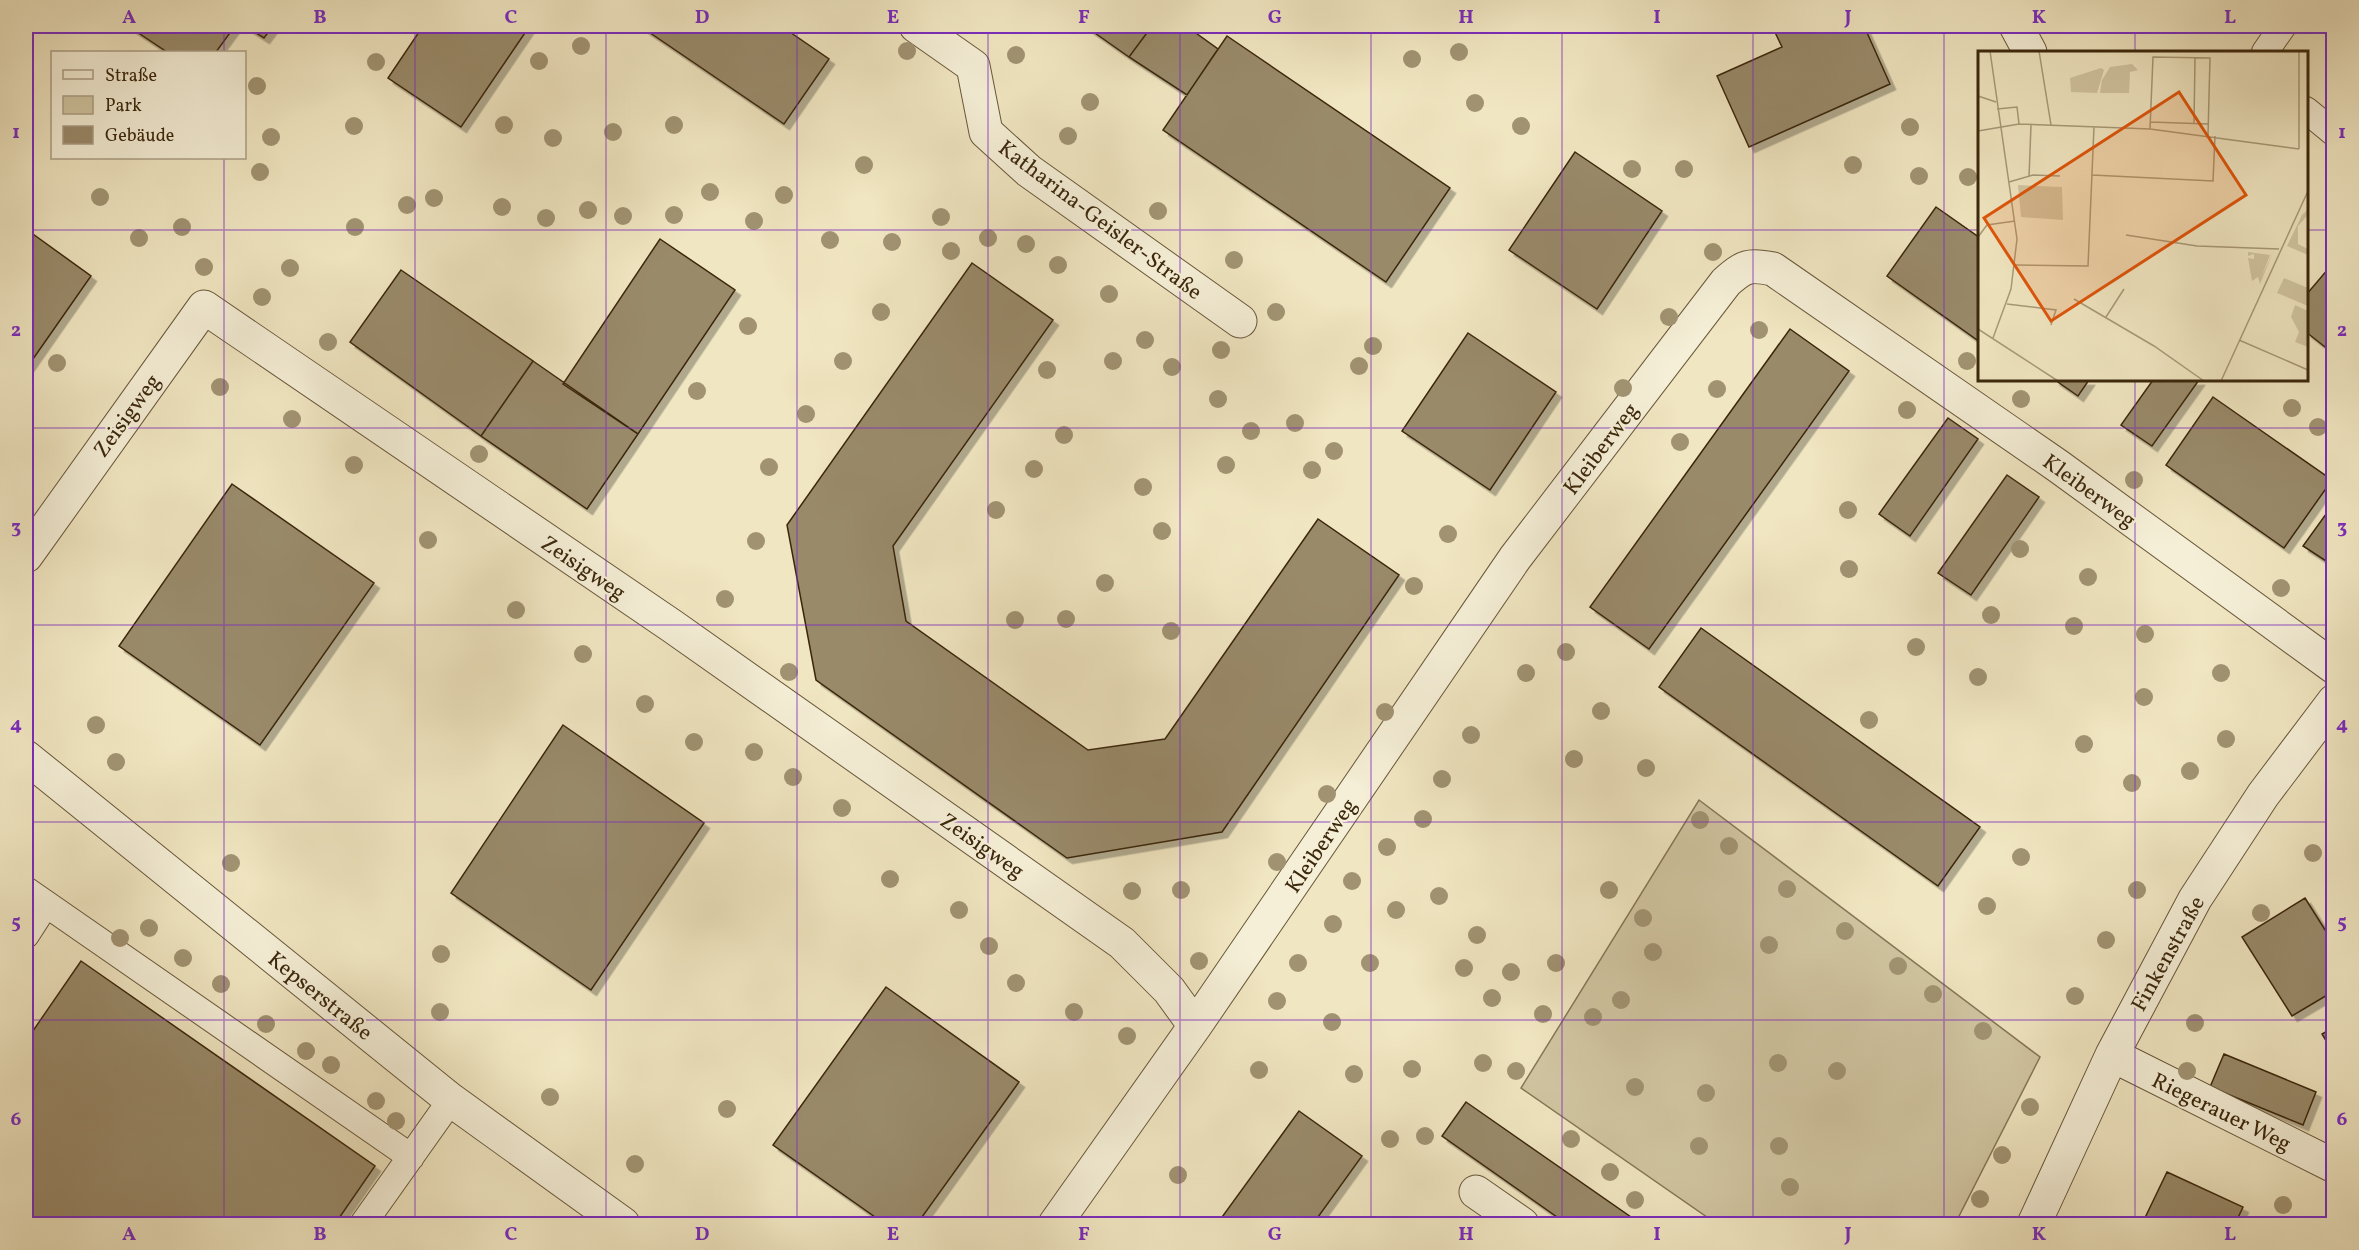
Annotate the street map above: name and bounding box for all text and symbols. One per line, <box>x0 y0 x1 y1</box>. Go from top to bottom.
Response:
text: A <box>122 4 136 32</box>
text: B <box>313 4 327 32</box>
text: C <box>505 4 518 32</box>
text: D <box>695 4 709 32</box>
text: E <box>887 4 899 32</box>
text: F <box>1078 4 1090 32</box>
text: G <box>1268 4 1282 32</box>
text: H <box>1458 4 1474 32</box>
text: I <box>1653 4 1661 32</box>
text: J <box>1843 4 1852 32</box>
text: K <box>2032 4 2047 32</box>
text: L <box>2224 4 2236 32</box>
legend <box>51 51 246 159</box>
inset map <box>1978 51 2308 381</box>
text: Straße <box>105 64 157 89</box>
text: Park <box>105 94 142 119</box>
text: 1 <box>12 119 20 147</box>
text: 1 <box>2338 119 2346 147</box>
text: Gebäude <box>105 124 174 149</box>
street label: Katharina-Geisler-Straße <box>991 134 1208 308</box>
text: 2 <box>11 317 21 345</box>
text: 2 <box>2337 317 2347 345</box>
street label: Zeisigweg <box>87 368 169 465</box>
street label: Kleiberweg <box>1557 397 1647 502</box>
street label: Kleiberweg <box>2035 448 2142 537</box>
text: 3 <box>11 514 21 542</box>
text: 3 <box>2337 514 2347 542</box>
street label: Zeisigweg <box>534 529 631 609</box>
text: 4 <box>10 711 22 739</box>
text: 4 <box>2336 711 2348 739</box>
street label: Kleiberweg <box>1279 793 1365 900</box>
street label: Zeisigweg <box>933 807 1030 887</box>
street label: Finkenstraße <box>2125 891 2214 1018</box>
text: 5 <box>11 909 21 937</box>
text: 5 <box>2337 909 2347 937</box>
street label: Kepserstraße <box>260 945 379 1049</box>
street label: Riegerauer Weg <box>2146 1066 2296 1160</box>
text: 6 <box>11 1106 22 1134</box>
text: 6 <box>2337 1106 2348 1134</box>
text: A <box>122 1221 136 1249</box>
text: B <box>313 1221 327 1249</box>
text: C <box>505 1221 518 1249</box>
text: D <box>695 1221 709 1249</box>
text: E <box>887 1221 899 1249</box>
text: F <box>1078 1221 1090 1249</box>
text: G <box>1268 1221 1282 1249</box>
text: H <box>1458 1221 1474 1249</box>
text: I <box>1653 1221 1661 1249</box>
text: J <box>1843 1221 1852 1249</box>
text: K <box>2032 1221 2047 1249</box>
text: L <box>2224 1221 2236 1249</box>

